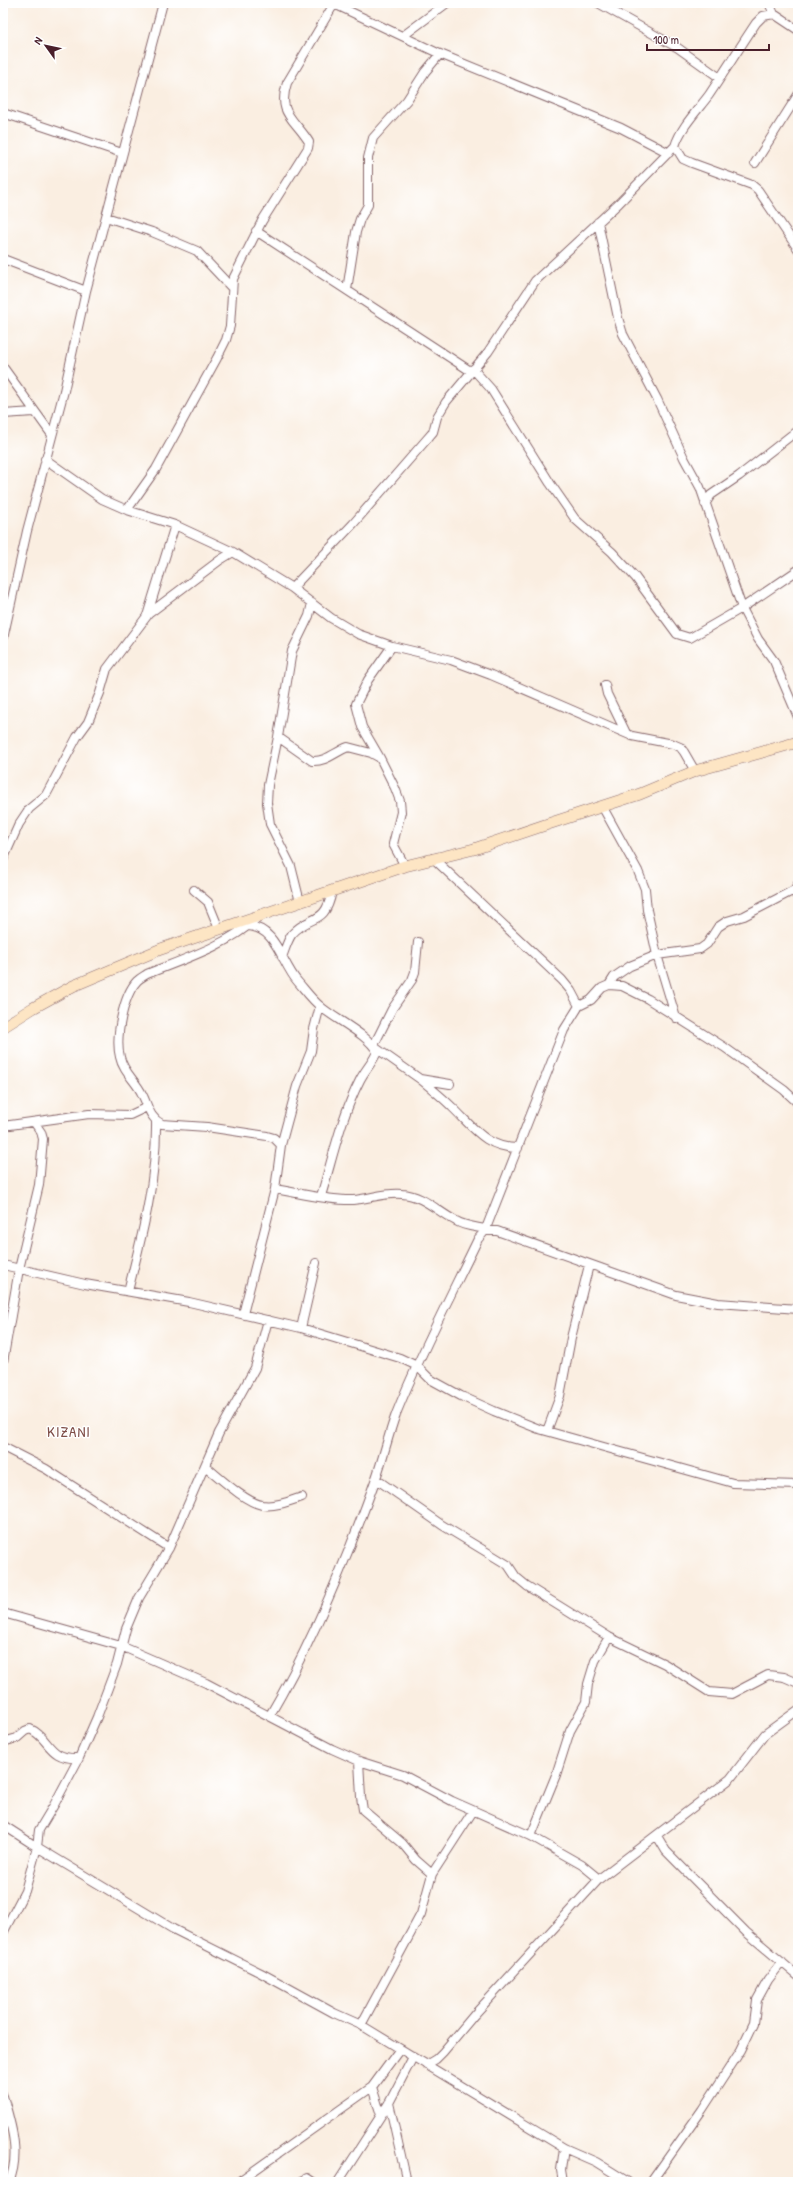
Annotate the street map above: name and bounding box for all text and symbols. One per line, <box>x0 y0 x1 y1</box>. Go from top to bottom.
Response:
north arrow <box>26 26 66 66</box>
scale bar <box>647 26 769 52</box>
text: 100 m <box>653 31 679 48</box>
text: N <box>30 34 45 47</box>
district label: KIZANI <box>47 1421 91 1442</box>

